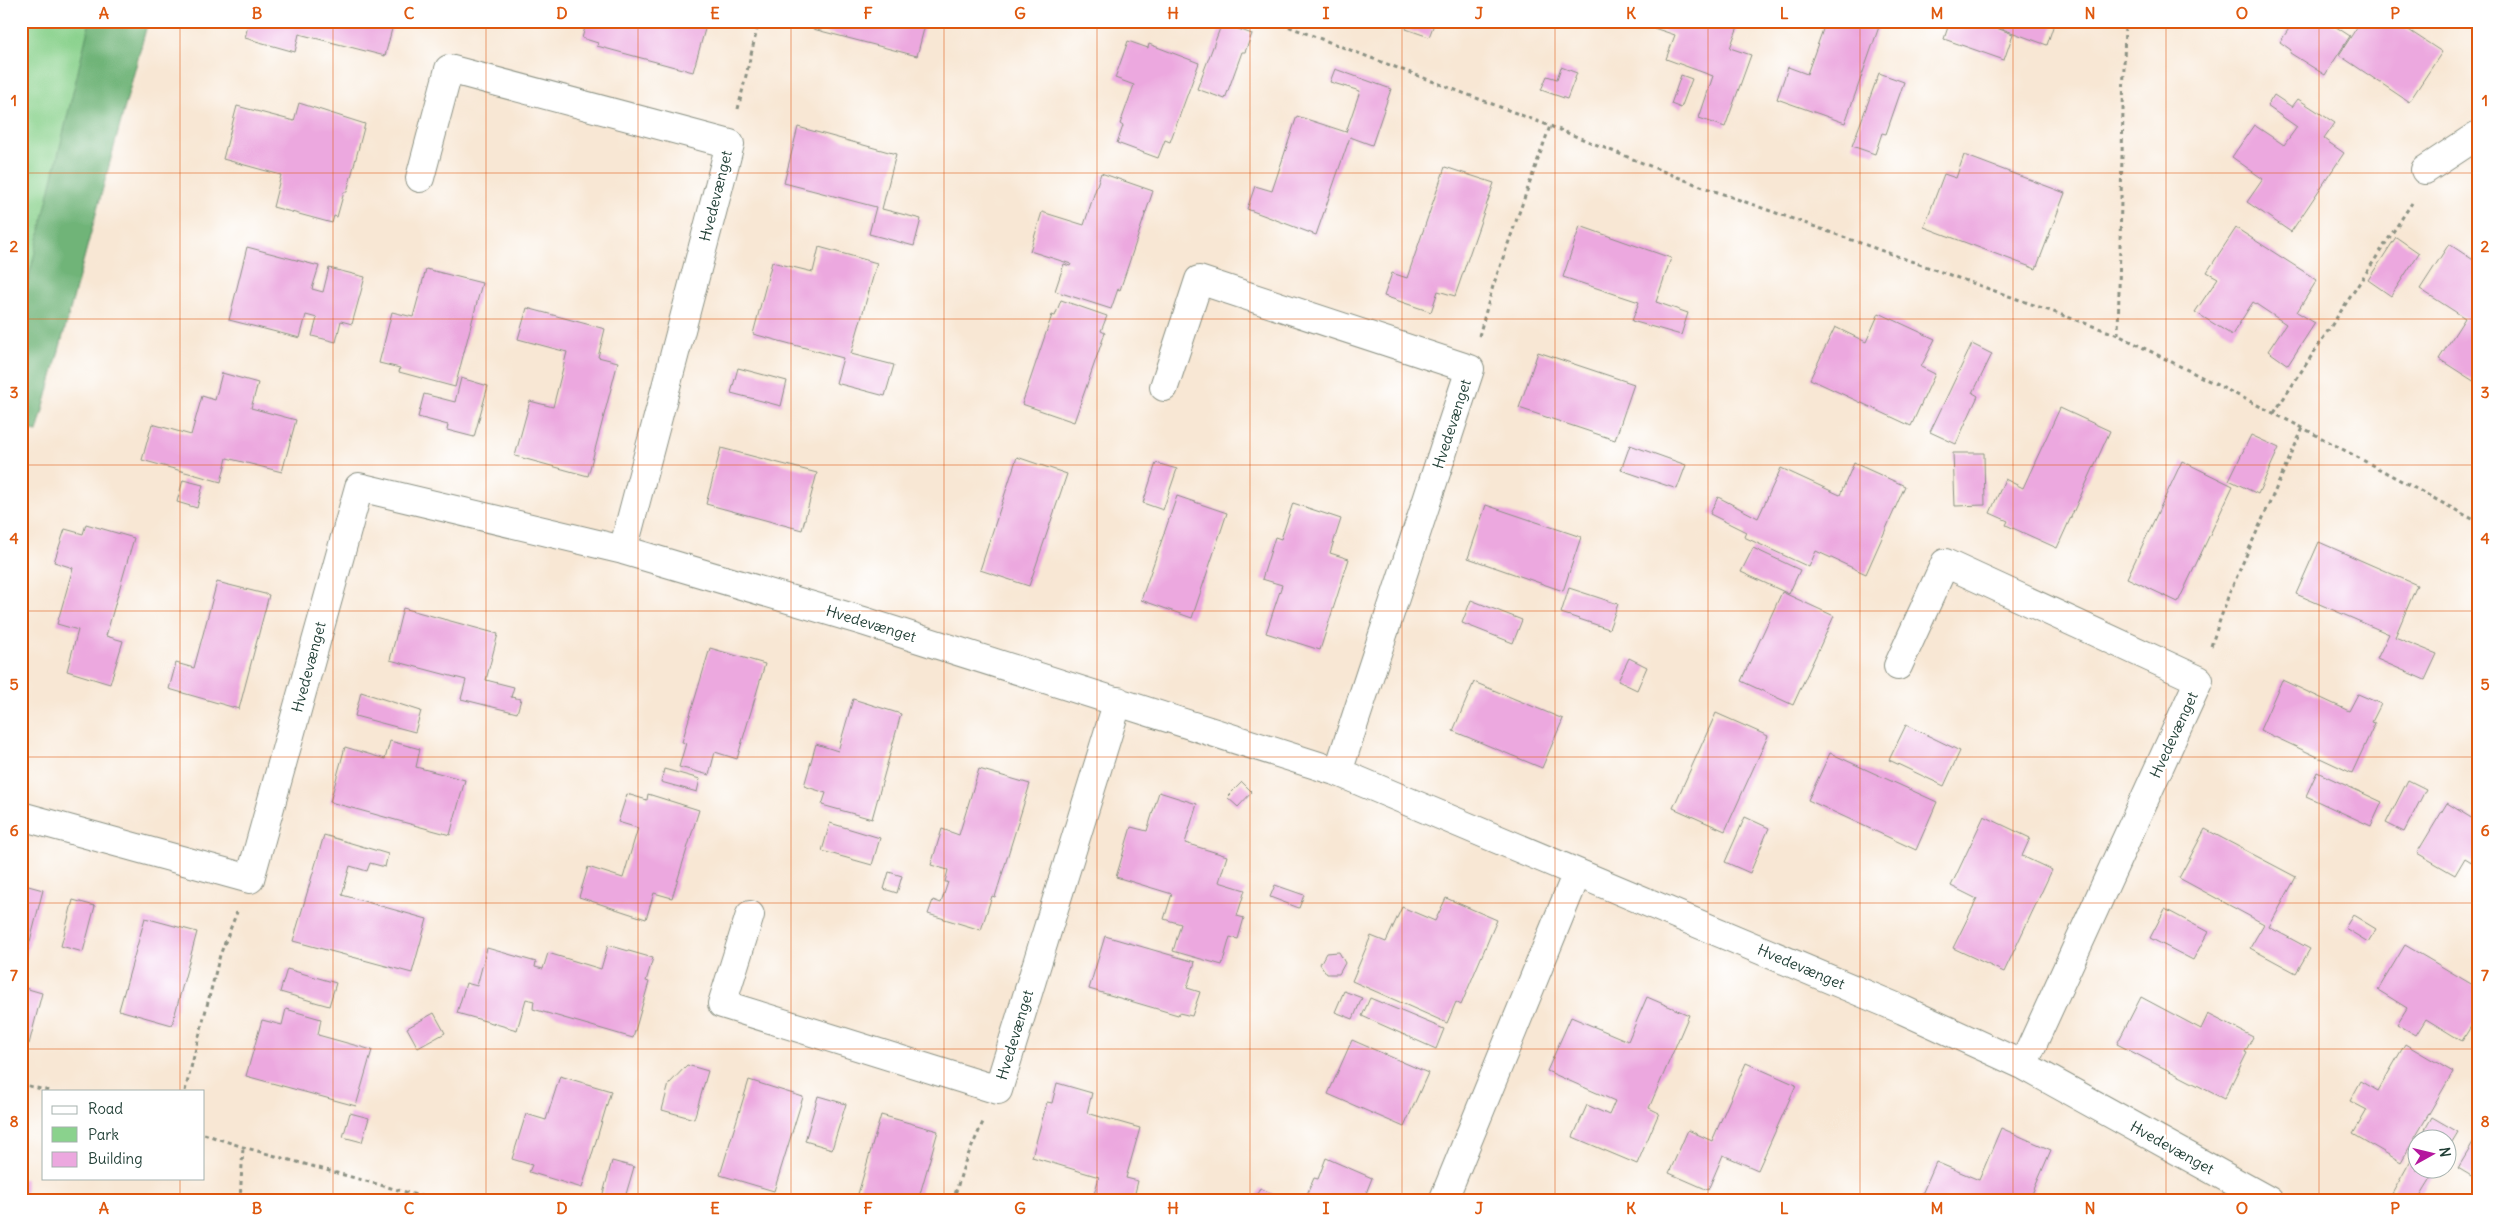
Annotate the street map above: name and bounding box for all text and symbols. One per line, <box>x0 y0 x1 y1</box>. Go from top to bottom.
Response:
text: A <box>99 3 109 23</box>
text: B <box>252 3 263 23</box>
text: C <box>404 3 415 23</box>
text: D <box>556 3 568 23</box>
text: E <box>710 3 720 23</box>
text: F <box>863 3 873 23</box>
text: G <box>1014 3 1026 23</box>
text: H <box>1167 3 1179 23</box>
text: I <box>1323 3 1330 23</box>
text: J <box>1475 3 1484 23</box>
text: K <box>1626 3 1636 23</box>
text: L <box>1780 3 1789 23</box>
text: M <box>1931 3 1944 23</box>
text: N <box>2084 3 2096 23</box>
text: O <box>2236 3 2248 23</box>
text: P <box>2390 3 2400 23</box>
text: 1 <box>11 90 17 110</box>
text: 1 <box>2482 90 2488 110</box>
street label: Hvedevænget <box>695 148 736 243</box>
text: 2 <box>10 236 19 256</box>
text: 2 <box>2481 236 2490 256</box>
street label: Hvedevænget <box>1428 377 1475 471</box>
text: 3 <box>9 382 19 402</box>
text: 3 <box>2480 382 2490 402</box>
text: 4 <box>9 528 19 548</box>
text: 4 <box>2480 528 2490 548</box>
street label: Hvedevænget <box>824 601 918 646</box>
street label: Hvedevænget <box>287 619 330 714</box>
text: 5 <box>9 674 19 694</box>
text: 5 <box>2480 674 2490 694</box>
street label: Hvedevænget <box>2145 689 2202 781</box>
text: 6 <box>9 820 19 840</box>
text: 6 <box>2480 820 2490 840</box>
street label: Hvedevænget <box>1755 940 1848 993</box>
text: 7 <box>10 965 18 985</box>
text: 7 <box>2481 965 2489 985</box>
street label: Hvedevænget <box>992 988 1037 1082</box>
legend <box>42 1090 205 1180</box>
text: Road <box>88 1099 123 1118</box>
text: 8 <box>9 1111 19 1131</box>
text: 8 <box>2480 1111 2490 1131</box>
street label: Hvedevænget <box>2127 1117 2218 1178</box>
text: Park <box>88 1125 119 1144</box>
north arrow <box>2406 1130 2456 1180</box>
text: N <box>2435 1146 2454 1158</box>
text: Building <box>88 1149 143 1168</box>
text: A <box>99 1198 109 1218</box>
text: B <box>252 1198 263 1218</box>
text: C <box>404 1198 415 1218</box>
text: D <box>556 1198 568 1218</box>
text: E <box>710 1198 720 1218</box>
text: F <box>863 1198 873 1218</box>
text: G <box>1014 1198 1026 1218</box>
text: H <box>1167 1198 1179 1218</box>
text: I <box>1323 1198 1330 1218</box>
text: J <box>1475 1198 1484 1218</box>
text: K <box>1626 1198 1636 1218</box>
text: L <box>1780 1198 1789 1218</box>
text: M <box>1931 1198 1944 1218</box>
text: N <box>2084 1198 2096 1218</box>
text: O <box>2236 1198 2248 1218</box>
text: P <box>2390 1198 2400 1218</box>

